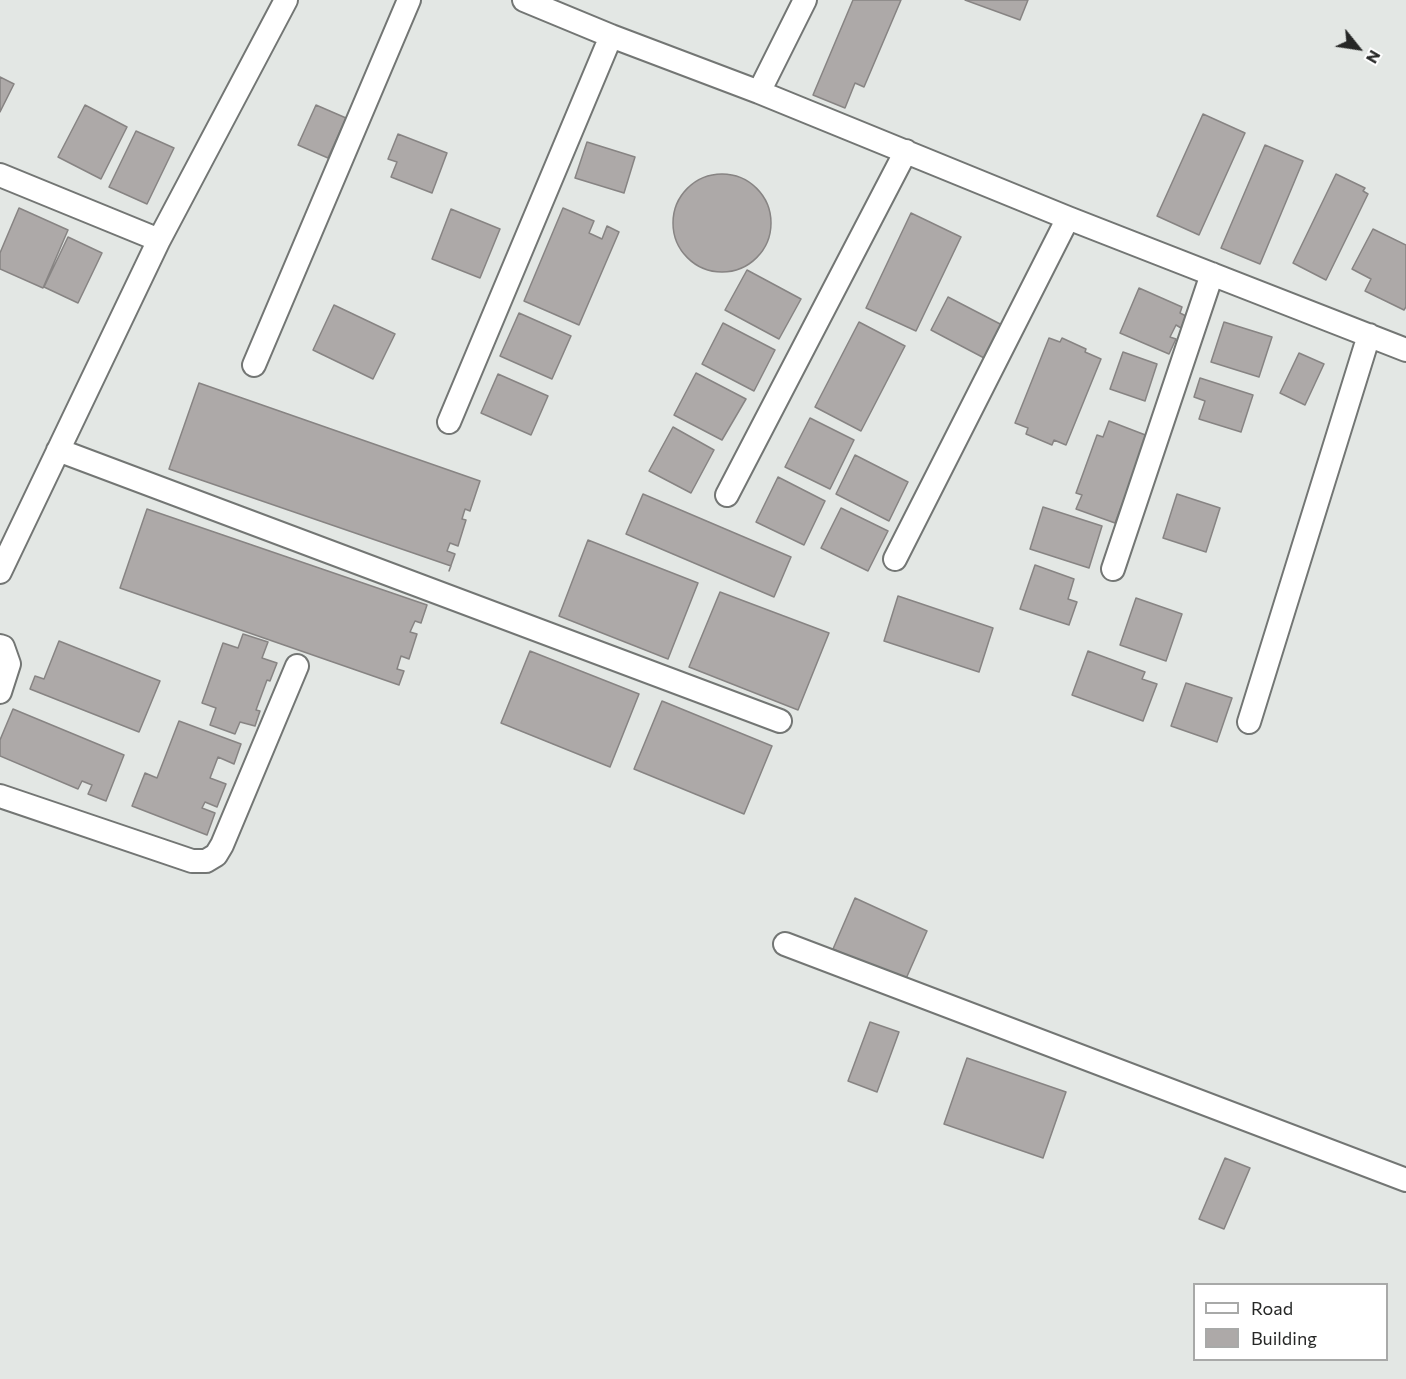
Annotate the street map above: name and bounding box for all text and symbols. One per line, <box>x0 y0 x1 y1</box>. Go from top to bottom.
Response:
north arrow <box>1328 18 1388 78</box>
text: N <box>1363 47 1385 67</box>
legend <box>1193 1283 1388 1361</box>
text: Road <box>1251 1297 1293 1319</box>
text: Building <box>1251 1327 1317 1349</box>

